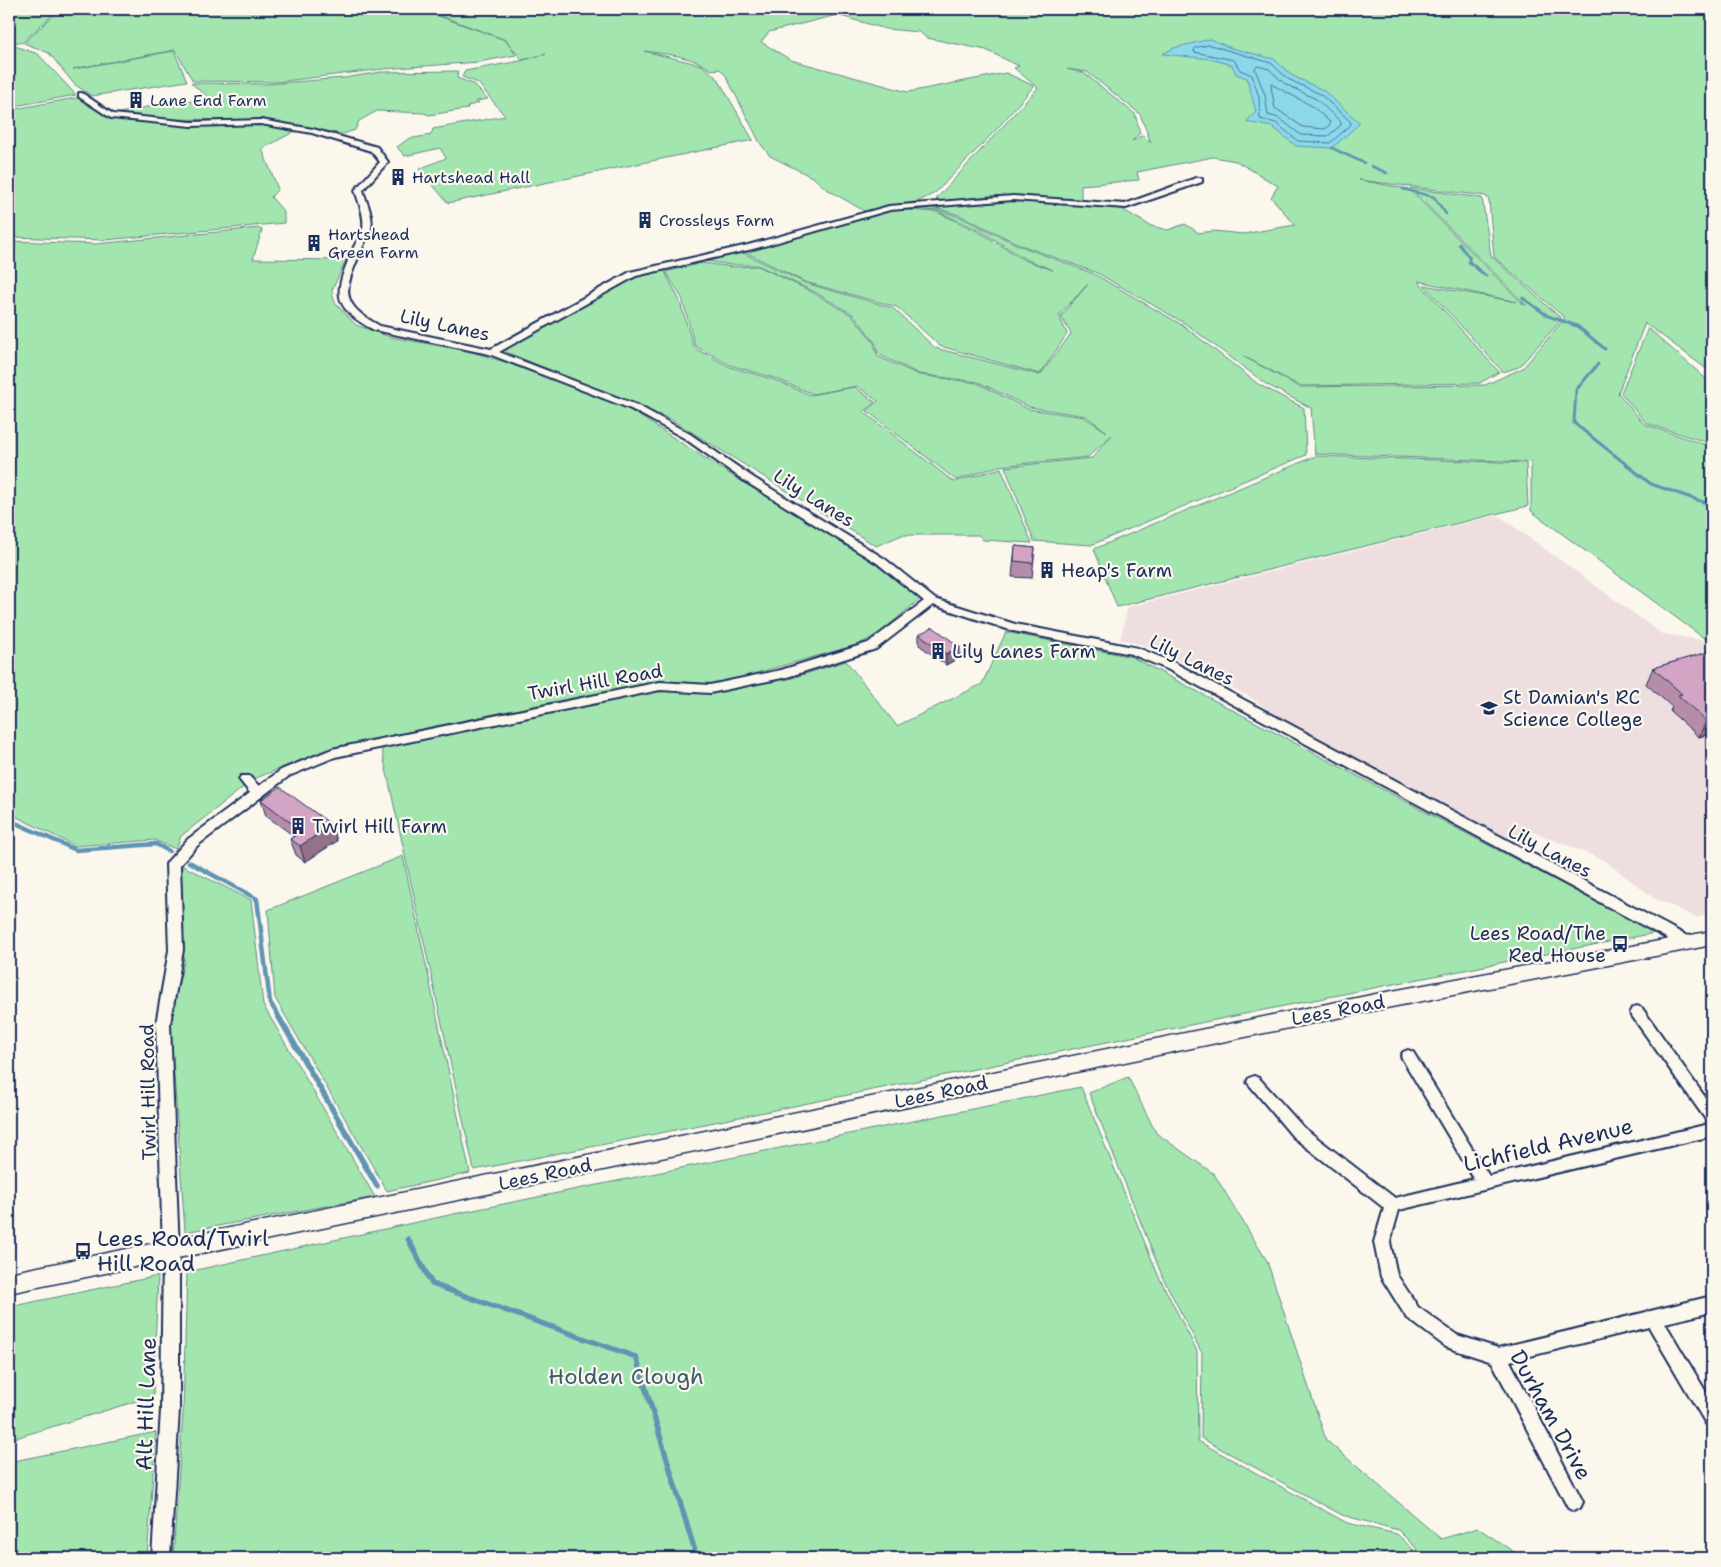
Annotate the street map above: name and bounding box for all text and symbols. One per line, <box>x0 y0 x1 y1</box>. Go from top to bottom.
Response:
building icon: Lane End Farm <box>126 90 146 110</box>
place label: Lane End Farm <box>150 90 267 111</box>
building icon: Hartshead Hall <box>388 167 408 187</box>
place label: Hartshead Hall <box>412 167 530 188</box>
building icon: Crossleys Farm <box>635 210 655 230</box>
place label: Crossleys Farm <box>659 210 775 231</box>
place label: Hartshead Green Farm <box>328 224 419 263</box>
building icon: Hartshead Green Farm <box>304 233 324 253</box>
street label: Lily Lanes <box>398 303 492 347</box>
street label: Lily Lanes <box>769 463 859 533</box>
place label: Heap's Farm <box>1061 558 1172 583</box>
building icon: Heap's Farm <box>1037 560 1057 580</box>
street label: Lily Lanes <box>1145 629 1239 691</box>
place label: Lily Lanes Farm <box>952 639 1096 664</box>
building icon: Lily Lanes Farm <box>928 641 948 661</box>
street label: Twirl Hill Road <box>526 658 664 706</box>
place label: St Damian's RC Science College <box>1503 685 1643 732</box>
school or university icon: St Damian's RC Science College <box>1479 698 1499 718</box>
place label: Twirl Hill Farm <box>312 814 447 839</box>
building icon: Twirl Hill Farm <box>288 816 308 836</box>
street label: Lily Lanes <box>1504 819 1596 883</box>
place label: Lees Road/The Red House <box>1470 921 1606 968</box>
bus stop icon: Lees Road/The Red House <box>1610 934 1630 954</box>
street label: Lees Road <box>1289 989 1387 1031</box>
street label: Twirl Hill Road <box>134 1024 162 1160</box>
street label: Lees Road <box>892 1070 990 1114</box>
street label: Lichfield Avenue <box>1460 1111 1636 1179</box>
street label: Lees Road <box>496 1152 594 1196</box>
place label: Lees Road/Twirl Hill Road <box>97 1224 269 1278</box>
bus stop icon: Lees Road/Twirl Hill Road <box>73 1241 93 1261</box>
street label: Alt Hill Lane <box>129 1337 163 1471</box>
street label: Durham Drive <box>1503 1345 1599 1485</box>
park label: Holden Clough <box>548 1362 704 1391</box>

